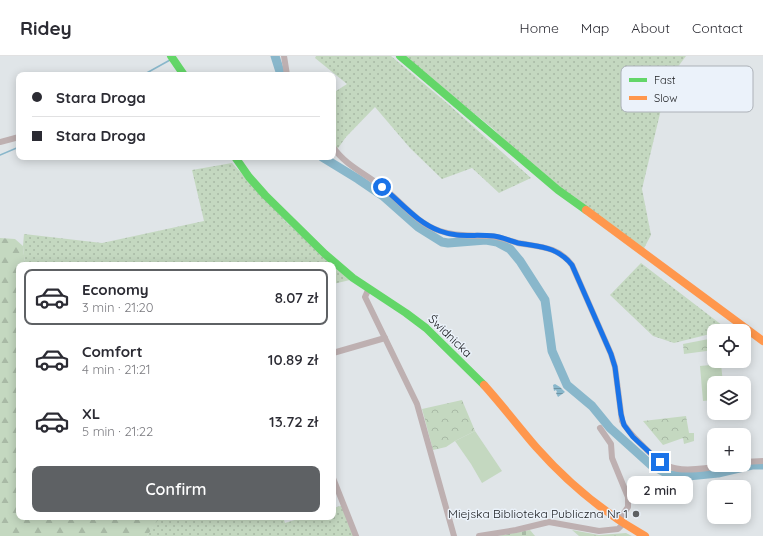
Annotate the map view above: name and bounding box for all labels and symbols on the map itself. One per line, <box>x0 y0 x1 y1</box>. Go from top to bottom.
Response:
legend <box>621 66 753 112</box>
text: Fast <box>654 73 676 87</box>
text: Slow <box>654 91 678 105</box>
route start <box>373 178 391 196</box>
street label: Świdnicka <box>425 311 475 360</box>
route end <box>651 453 669 471</box>
callout: 2 min <box>627 476 693 504</box>
place label: Miejska Biblioteka Publiczna Nr 1 <box>448 506 628 521</box>
marker: Miejska Biblioteka Publiczna Nr 1 <box>631 509 641 519</box>

